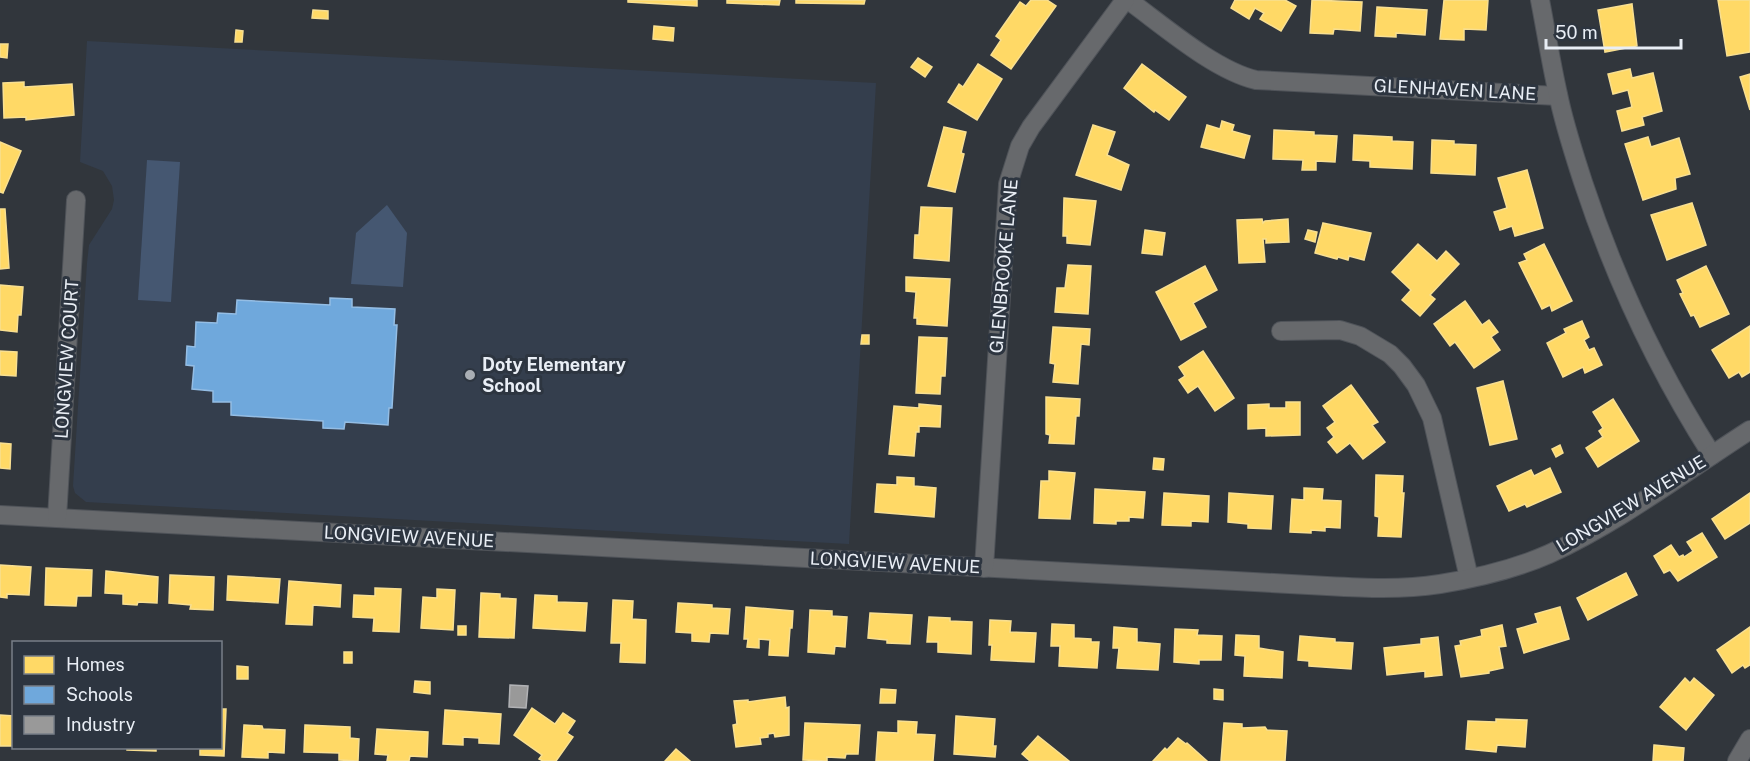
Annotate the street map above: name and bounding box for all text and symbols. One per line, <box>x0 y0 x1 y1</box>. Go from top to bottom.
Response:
scale bar <box>1546 12 1681 50</box>
text: 50 m <box>1555 22 1598 43</box>
street label: GLENHAVEN LANE <box>1373 75 1537 104</box>
street label: GLENBROOKE LANE <box>985 178 1022 354</box>
street label: LONGVIEW COURT <box>50 278 83 439</box>
place label: Doty Elementary School <box>482 354 626 396</box>
marker: Doty Elementary School <box>463 368 477 382</box>
street label: LONGVIEW AVENUE <box>1552 451 1709 557</box>
street label: LONGVIEW AVENUE <box>323 522 495 551</box>
street label: LONGVIEW AVENUE <box>809 548 981 577</box>
legend <box>12 641 222 749</box>
text: Homes <box>66 654 125 675</box>
text: Schools <box>66 684 133 705</box>
text: Industry <box>66 714 136 735</box>

